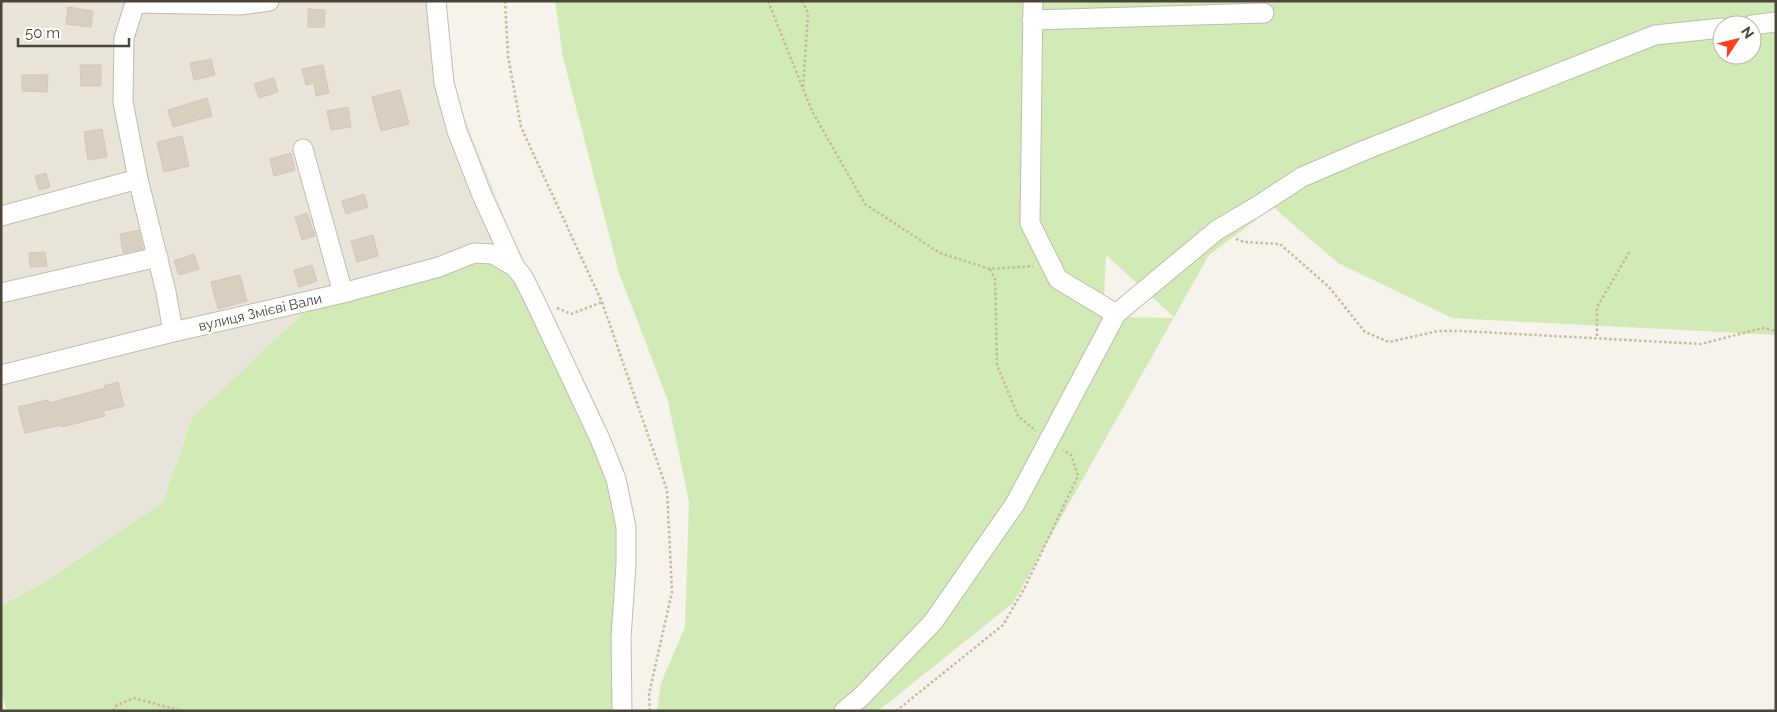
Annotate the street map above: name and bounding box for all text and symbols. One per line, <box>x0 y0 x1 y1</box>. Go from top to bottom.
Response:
scale bar <box>18 15 129 47</box>
north arrow <box>1712 15 1762 65</box>
text: 50 m <box>25 24 60 42</box>
text: N <box>1738 24 1757 42</box>
street label: вулиця Змієві Вали <box>197 290 323 334</box>

